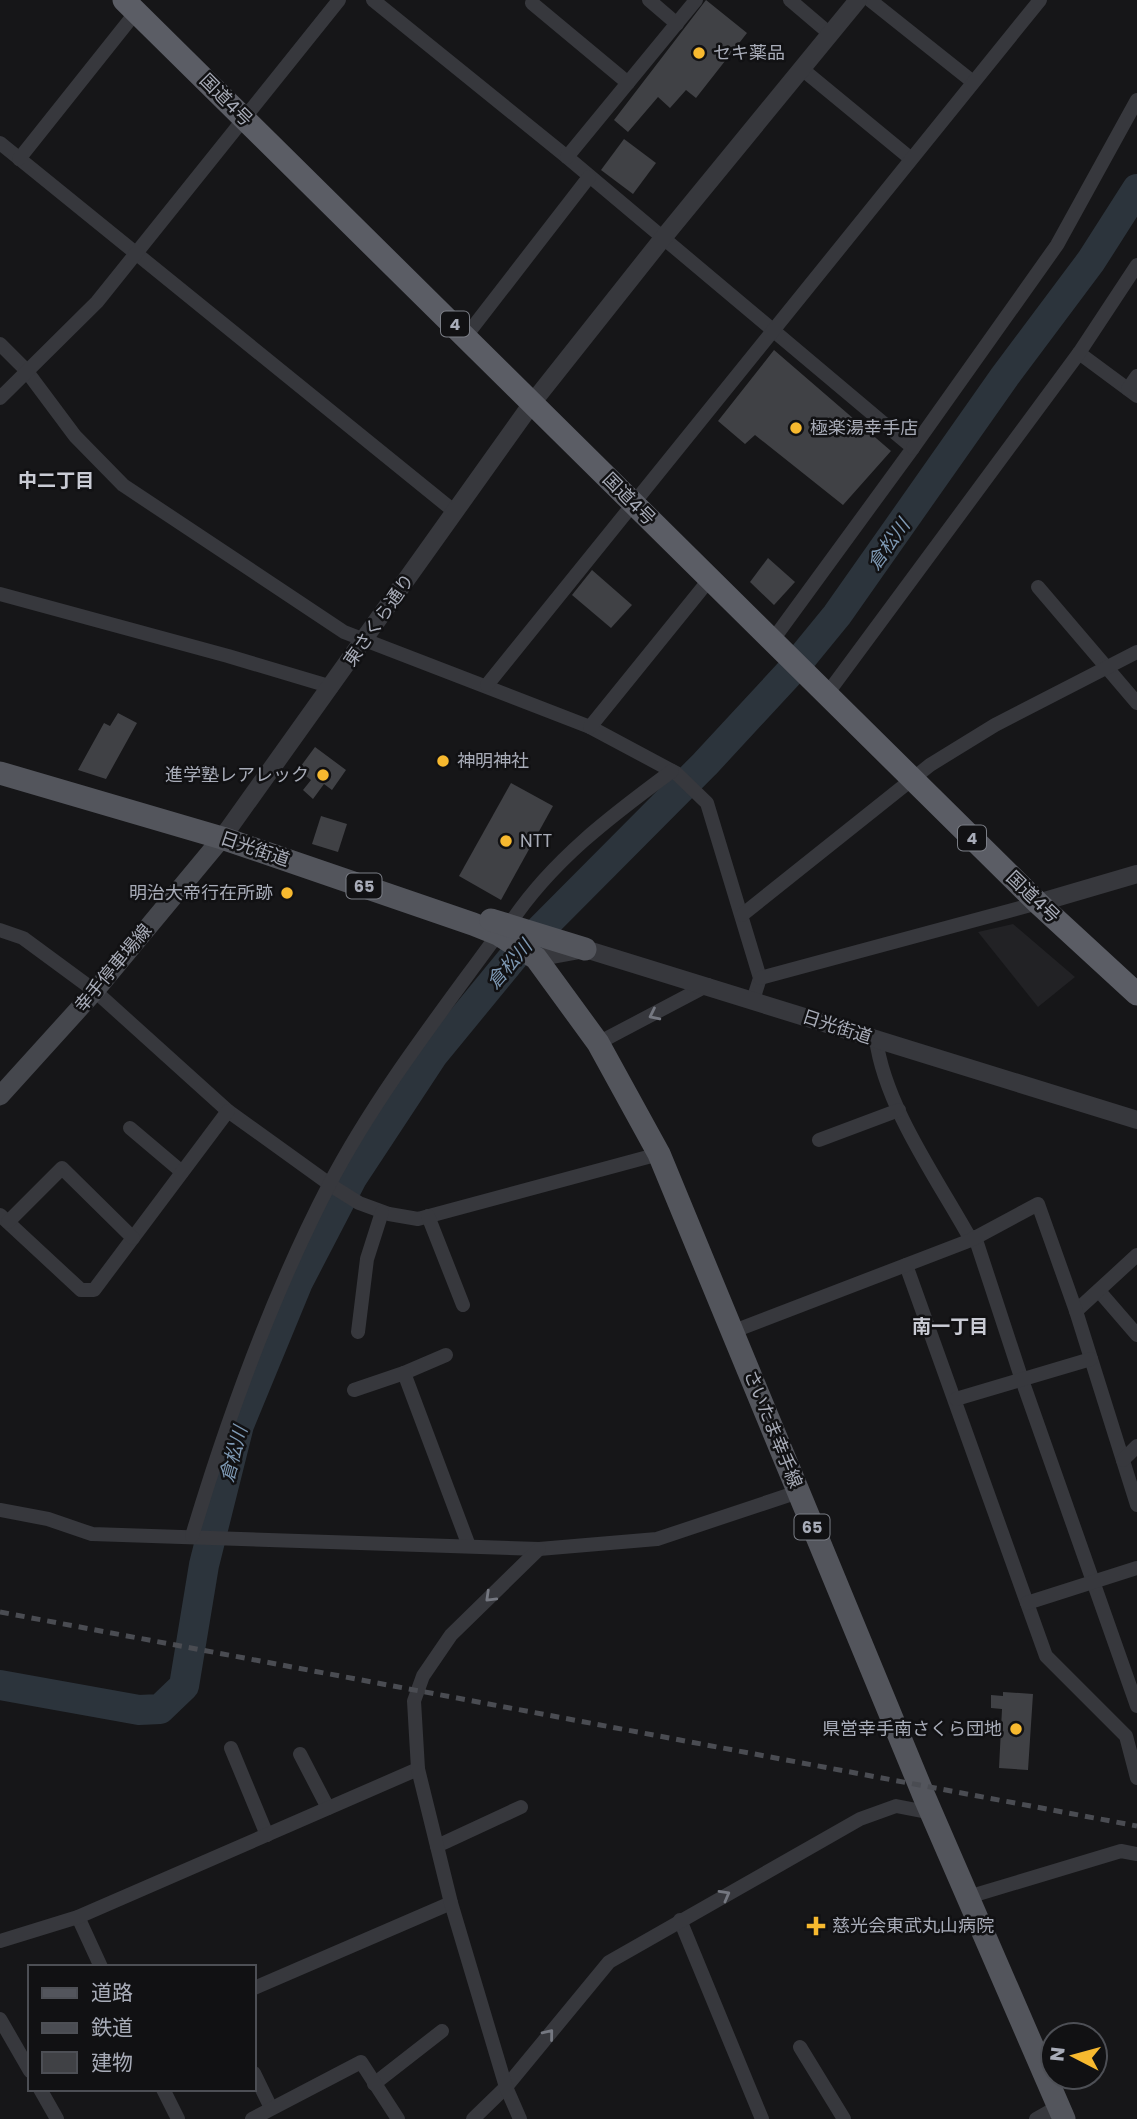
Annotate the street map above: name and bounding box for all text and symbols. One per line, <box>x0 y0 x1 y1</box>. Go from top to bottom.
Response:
place label: セキ薬品 <box>713 40 785 65</box>
marker: セキ薬品 <box>691 45 707 61</box>
street label: 国道4号 <box>194 68 258 132</box>
road number: 4 <box>441 312 469 336</box>
place label: 極楽湯幸手店 <box>810 415 918 440</box>
marker: 極楽湯幸手店 <box>788 420 804 436</box>
district label: 中二丁目 <box>18 467 94 494</box>
street label: 国道4号 <box>597 467 661 531</box>
water label: 倉松川 <box>861 512 917 575</box>
street label: 東さくら通り <box>337 568 420 671</box>
place label: 神明神社 <box>457 748 529 773</box>
marker: 神明神社 <box>435 753 451 769</box>
place label: 進学塾レアレック <box>165 762 309 787</box>
marker: 進学塾レアレック <box>315 767 331 783</box>
street label: 日光街道 <box>217 825 293 872</box>
road number: 4 <box>958 825 986 850</box>
place label: NTT <box>520 828 552 853</box>
marker: NTT <box>498 833 514 849</box>
street label: 国道4号 <box>1001 865 1066 928</box>
road number: 65 <box>346 874 382 898</box>
place label: 明治大帝行在所跡 <box>129 880 273 905</box>
marker: 明治大帝行在所跡 <box>279 885 295 901</box>
street label: 幸手停車場線 <box>68 918 157 1017</box>
water label: 倉松川 <box>480 932 540 995</box>
street label: 日光街道 <box>799 1004 875 1050</box>
one-way arrow <box>649 1007 661 1021</box>
district label: 南一丁目 <box>912 1313 988 1340</box>
street label: さいたま幸手線 <box>738 1366 809 1492</box>
water label: 倉松川 <box>213 1421 254 1485</box>
road number: 65 <box>794 1514 830 1540</box>
one-way arrow <box>486 1588 499 1601</box>
place label: 県営幸手南さくら団地 <box>822 1716 1002 1741</box>
marker: 県営幸手南さくら団地 <box>1008 1721 1024 1737</box>
one-way arrow <box>717 1890 730 1903</box>
place label: 慈光会東武丸山病院 <box>832 1913 994 1938</box>
marker: 慈光会東武丸山病院 <box>806 1916 826 1936</box>
legend <box>28 1965 256 2091</box>
text: 道路 <box>91 1978 133 2007</box>
text: 鉄道 <box>91 2013 133 2042</box>
north arrow <box>1039 2021 1109 2091</box>
one-way arrow <box>540 2029 553 2041</box>
text: N <box>1043 2046 1072 2063</box>
text: 建物 <box>91 2048 133 2077</box>

